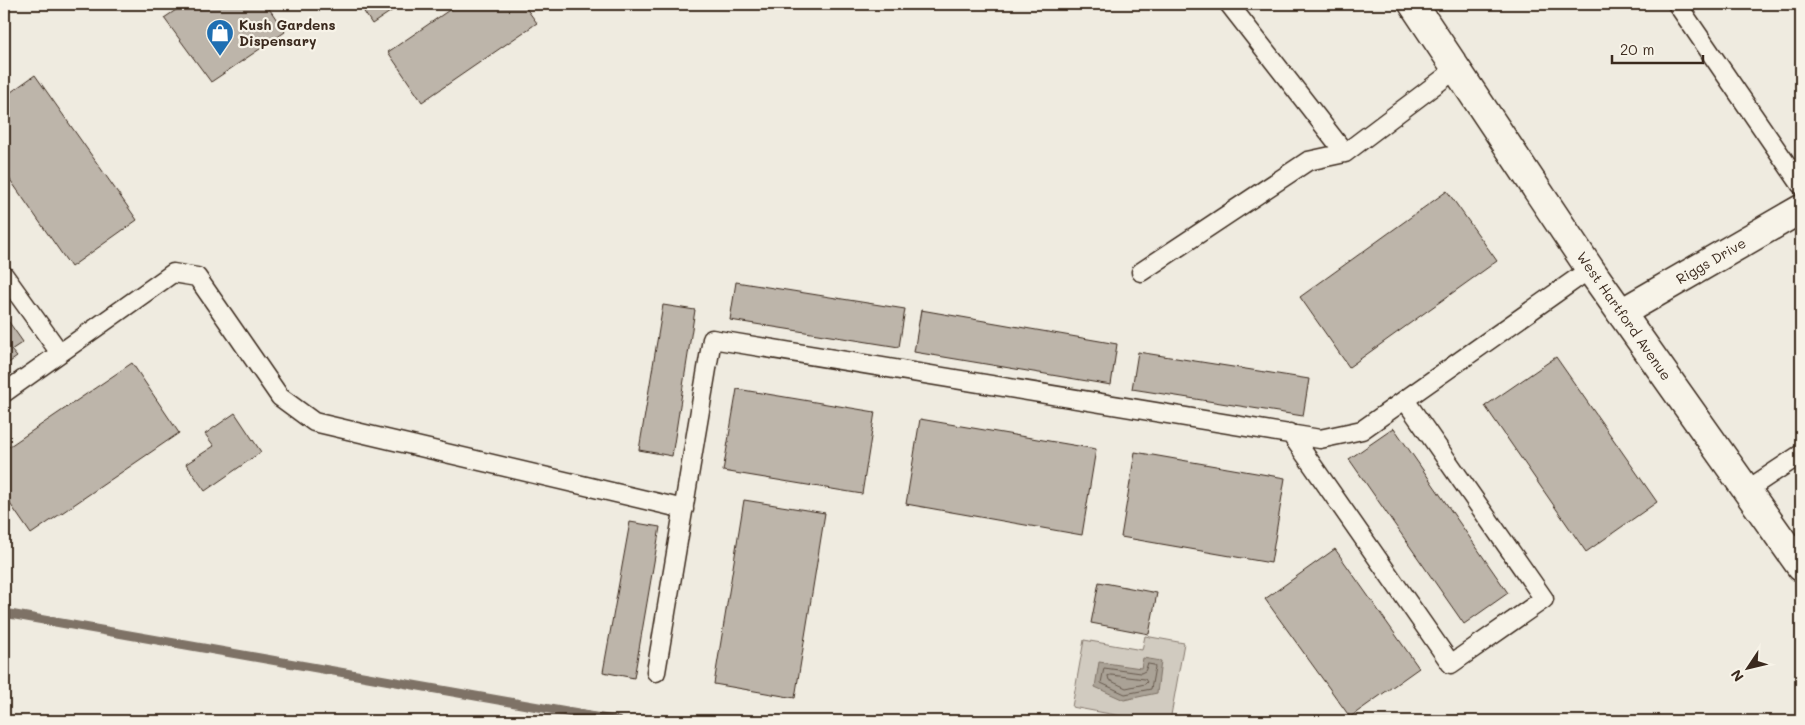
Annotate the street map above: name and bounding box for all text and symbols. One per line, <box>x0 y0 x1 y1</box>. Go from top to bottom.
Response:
place label: Kush Gardens Dispensary <box>239 15 335 50</box>
shop icon: Kush Gardens Dispensary <box>205 18 235 57</box>
scale bar <box>1612 32 1704 64</box>
text: 20 m <box>1620 39 1654 59</box>
street label: Riggs Drive <box>1672 233 1749 288</box>
street label: West Hartford Avenue <box>1573 248 1676 384</box>
north arrow <box>1722 642 1772 692</box>
text: N <box>1726 666 1748 686</box>

